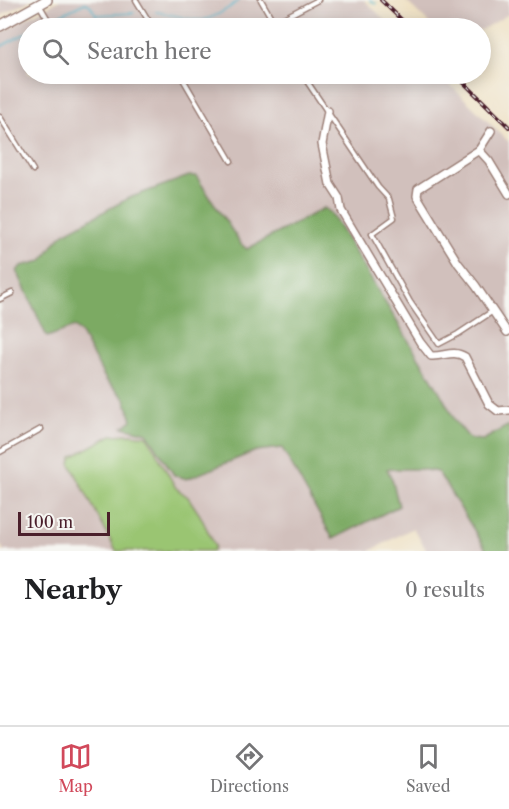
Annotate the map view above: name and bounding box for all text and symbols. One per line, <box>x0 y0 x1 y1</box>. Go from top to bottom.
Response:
search box <box>18 18 491 84</box>
icon: search <box>39 35 72 68</box>
text: Search here <box>87 38 212 65</box>
scale bar <box>18 509 110 536</box>
text: 100 m <box>27 512 73 532</box>
text: Nearby <box>24 574 122 606</box>
text: 0 results <box>405 578 485 602</box>
tab: Map <box>59 740 93 796</box>
tab: Directions <box>210 740 289 796</box>
tab: Saved <box>406 740 450 796</box>

